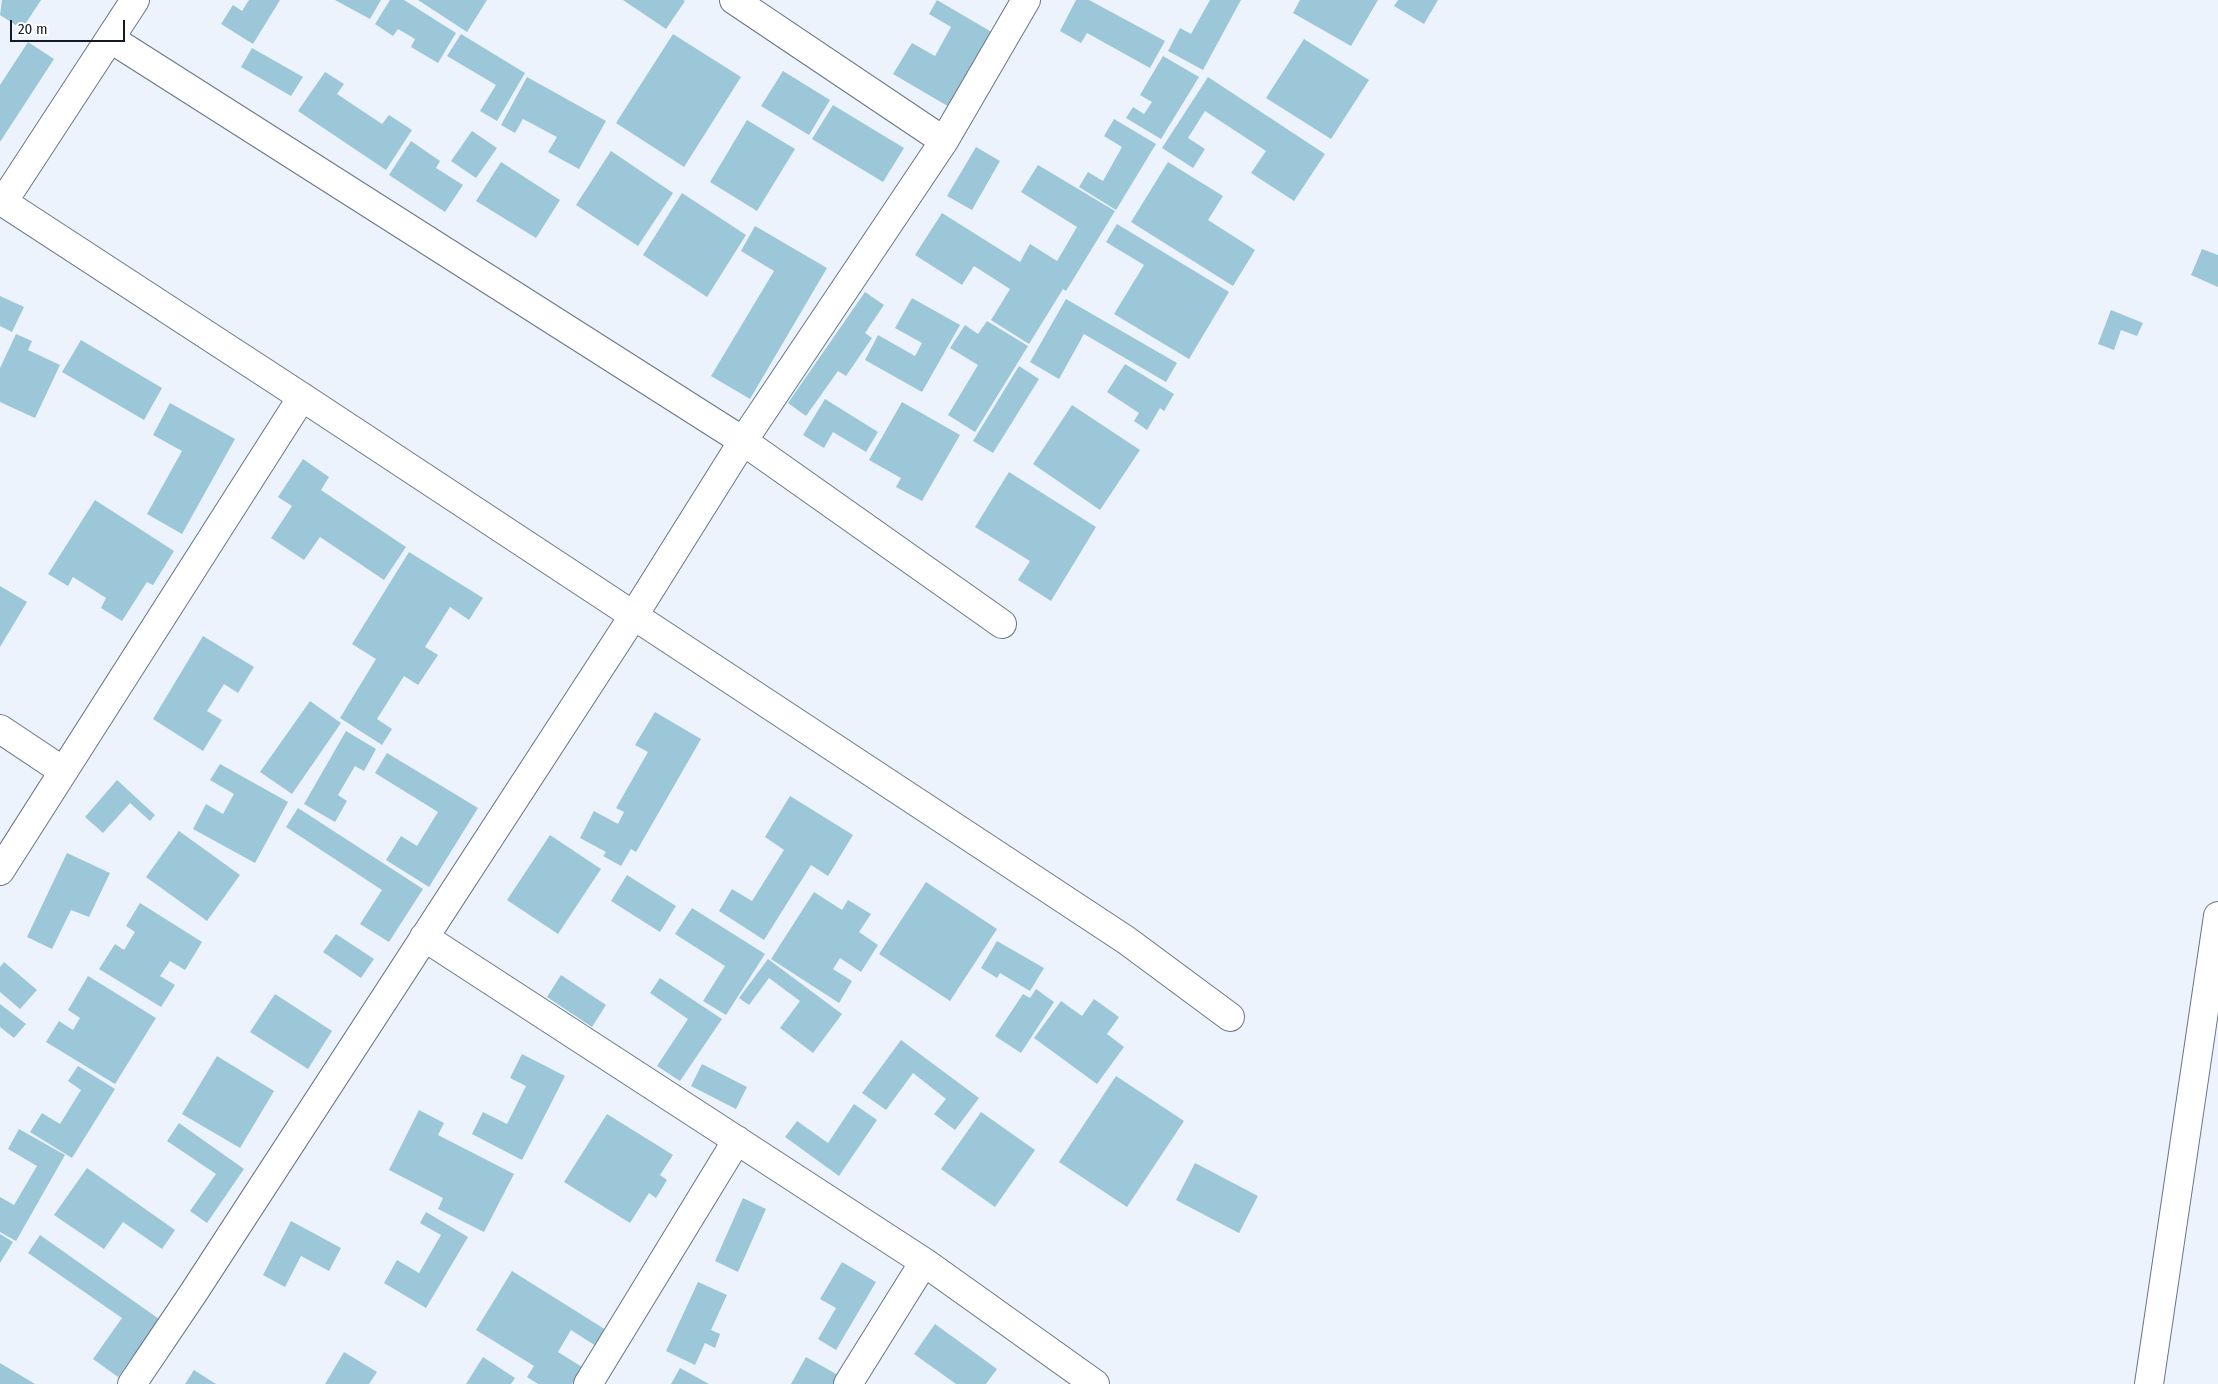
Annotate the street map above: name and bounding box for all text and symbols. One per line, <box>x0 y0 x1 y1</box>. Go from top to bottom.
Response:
scale bar <box>12 10 128 42</box>
text: 20 m <box>18 20 48 38</box>

